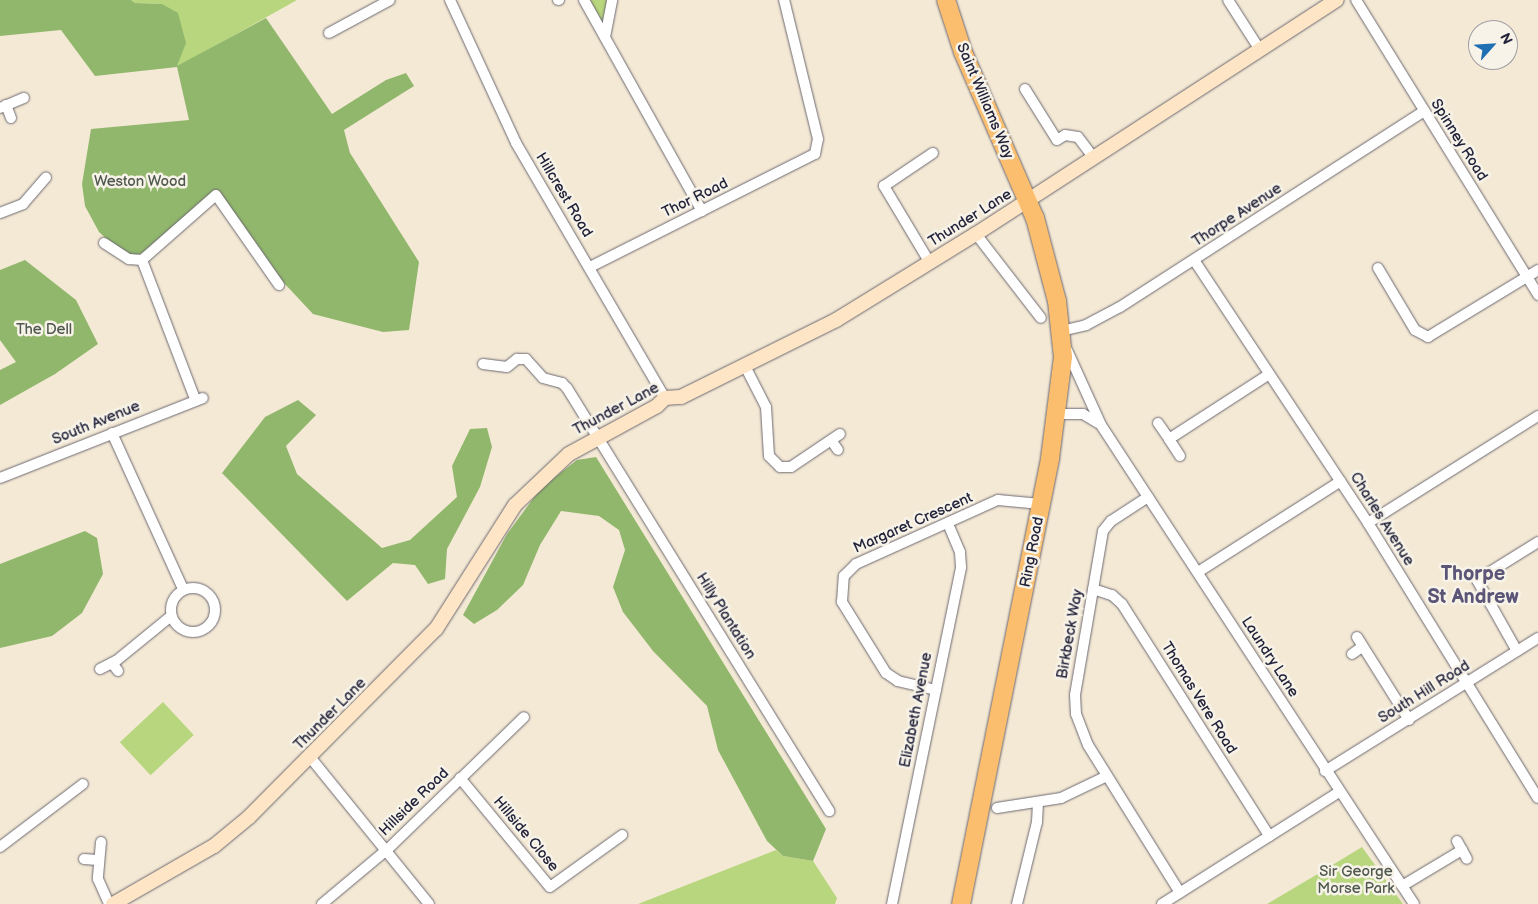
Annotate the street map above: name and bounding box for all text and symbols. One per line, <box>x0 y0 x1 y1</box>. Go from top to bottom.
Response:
north arrow <box>1468 20 1518 70</box>
text: N <box>1496 30 1516 47</box>
street label: Saint Williams Way <box>952 40 1018 162</box>
street label: Spinney Road <box>1426 95 1492 185</box>
street label: Hillcrest Road <box>532 149 596 241</box>
park label: Weston Wood <box>94 173 186 191</box>
street label: Thor Road <box>659 174 731 222</box>
street label: Thorpe Avenue <box>1189 179 1285 251</box>
street label: Thunder Lane <box>925 185 1015 251</box>
park label: The Dell <box>16 321 72 339</box>
street label: Thunder Lane <box>570 379 662 439</box>
street label: South Avenue <box>49 397 143 449</box>
street label: Charles Avenue <box>1346 469 1418 569</box>
street label: Margaret Crescent <box>851 489 975 557</box>
street label: Ring Road <box>1016 515 1048 589</box>
district label: Thorpe St Andrew <box>1427 562 1519 609</box>
street label: Hilly Plantation <box>692 569 760 663</box>
street label: Birkbeck Way <box>1053 587 1087 681</box>
street label: Laundry Lane <box>1237 613 1303 701</box>
street label: Thomas Vere Road <box>1157 638 1241 758</box>
street label: Elizabeth Avenue <box>896 651 936 769</box>
street label: South Hill Road <box>1375 657 1473 727</box>
street label: Thunder Lane <box>290 674 370 754</box>
street label: Hillside Road <box>375 764 453 840</box>
street label: Hillside Close <box>489 793 563 875</box>
park label: Sir George Morse Park <box>1317 862 1395 897</box>

